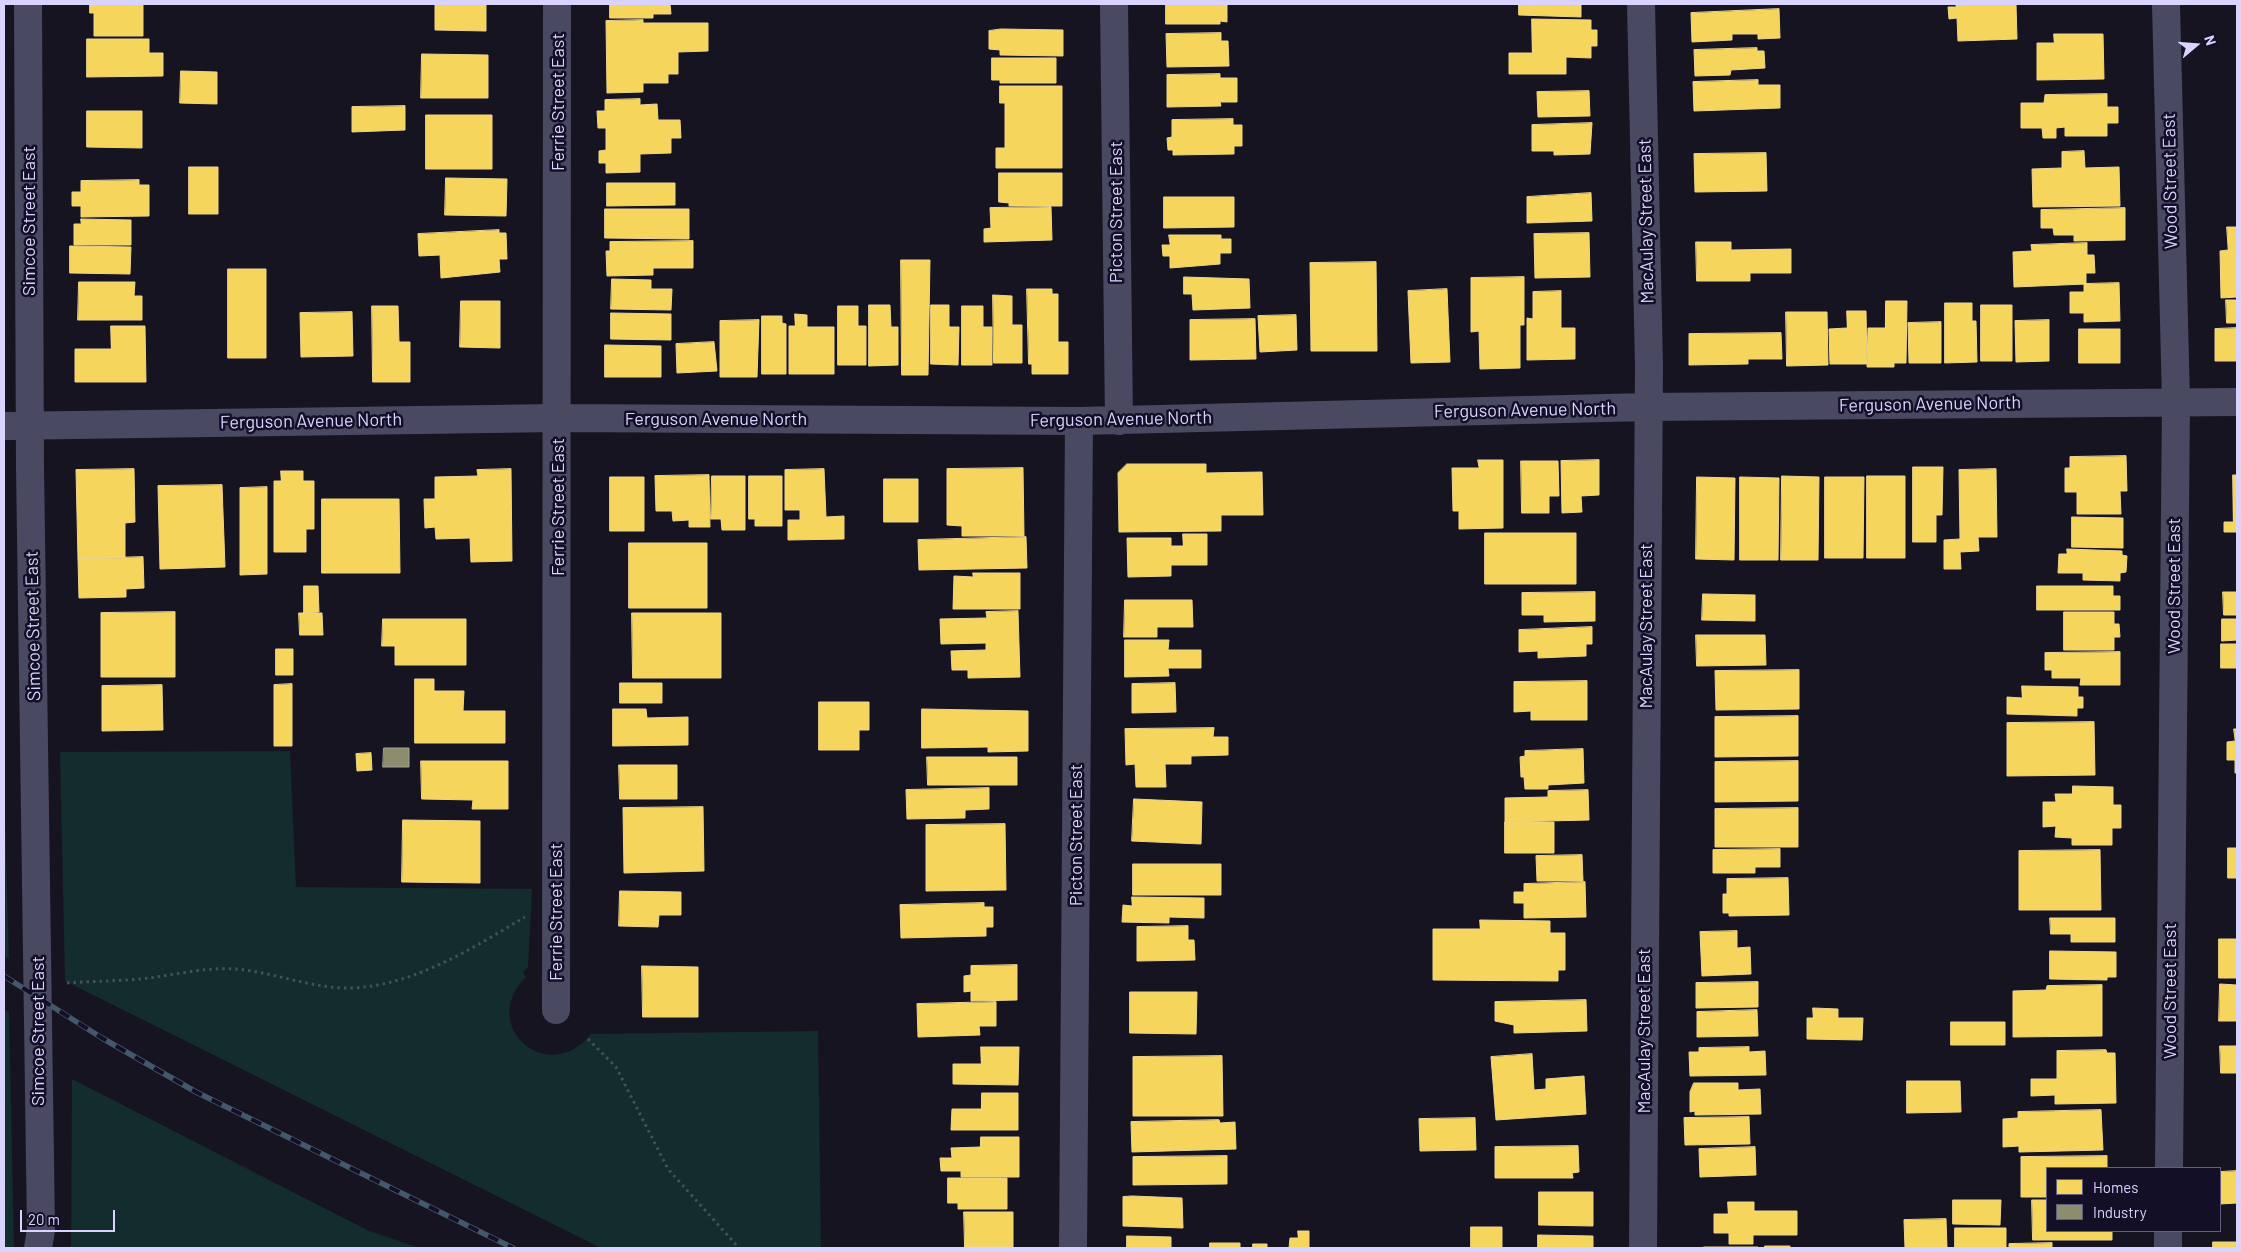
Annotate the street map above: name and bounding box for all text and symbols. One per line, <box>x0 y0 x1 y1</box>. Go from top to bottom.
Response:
north arrow <box>2171 20 2221 70</box>
street label: Ferrie Street East <box>547 33 569 171</box>
text: N <box>2201 33 2220 47</box>
street label: Wood Street East <box>2158 113 2182 249</box>
street label: MacAulay Street East <box>1634 138 1658 304</box>
street label: Picton Street East <box>1105 141 1127 283</box>
street label: Simcoe Street East <box>18 146 40 296</box>
street label: Ferguson Avenue North <box>1839 392 2021 416</box>
street label: Ferguson Avenue North <box>1434 398 1616 422</box>
street label: Ferguson Avenue North <box>1030 407 1212 431</box>
street label: Ferguson Avenue North <box>625 408 807 430</box>
street label: Ferguson Avenue North <box>220 409 402 433</box>
street label: Ferrie Street East <box>547 438 569 576</box>
street label: Wood Street East <box>2163 518 2185 654</box>
street label: MacAulay Street East <box>1635 543 1657 709</box>
street label: Simcoe Street East <box>21 551 45 701</box>
street label: Picton Street East <box>1065 764 1087 906</box>
street label: Ferrie Street East <box>545 843 567 981</box>
street label: Wood Street East <box>2159 923 2181 1059</box>
street label: MacAulay Street East <box>1633 948 1655 1114</box>
street label: Simcoe Street East <box>27 956 49 1106</box>
legend <box>2046 1167 2221 1232</box>
text: Homes <box>2093 1178 2138 1196</box>
scale bar <box>22 1200 118 1232</box>
text: Industry <box>2093 1203 2147 1221</box>
text: 20 m <box>28 1210 60 1228</box>

